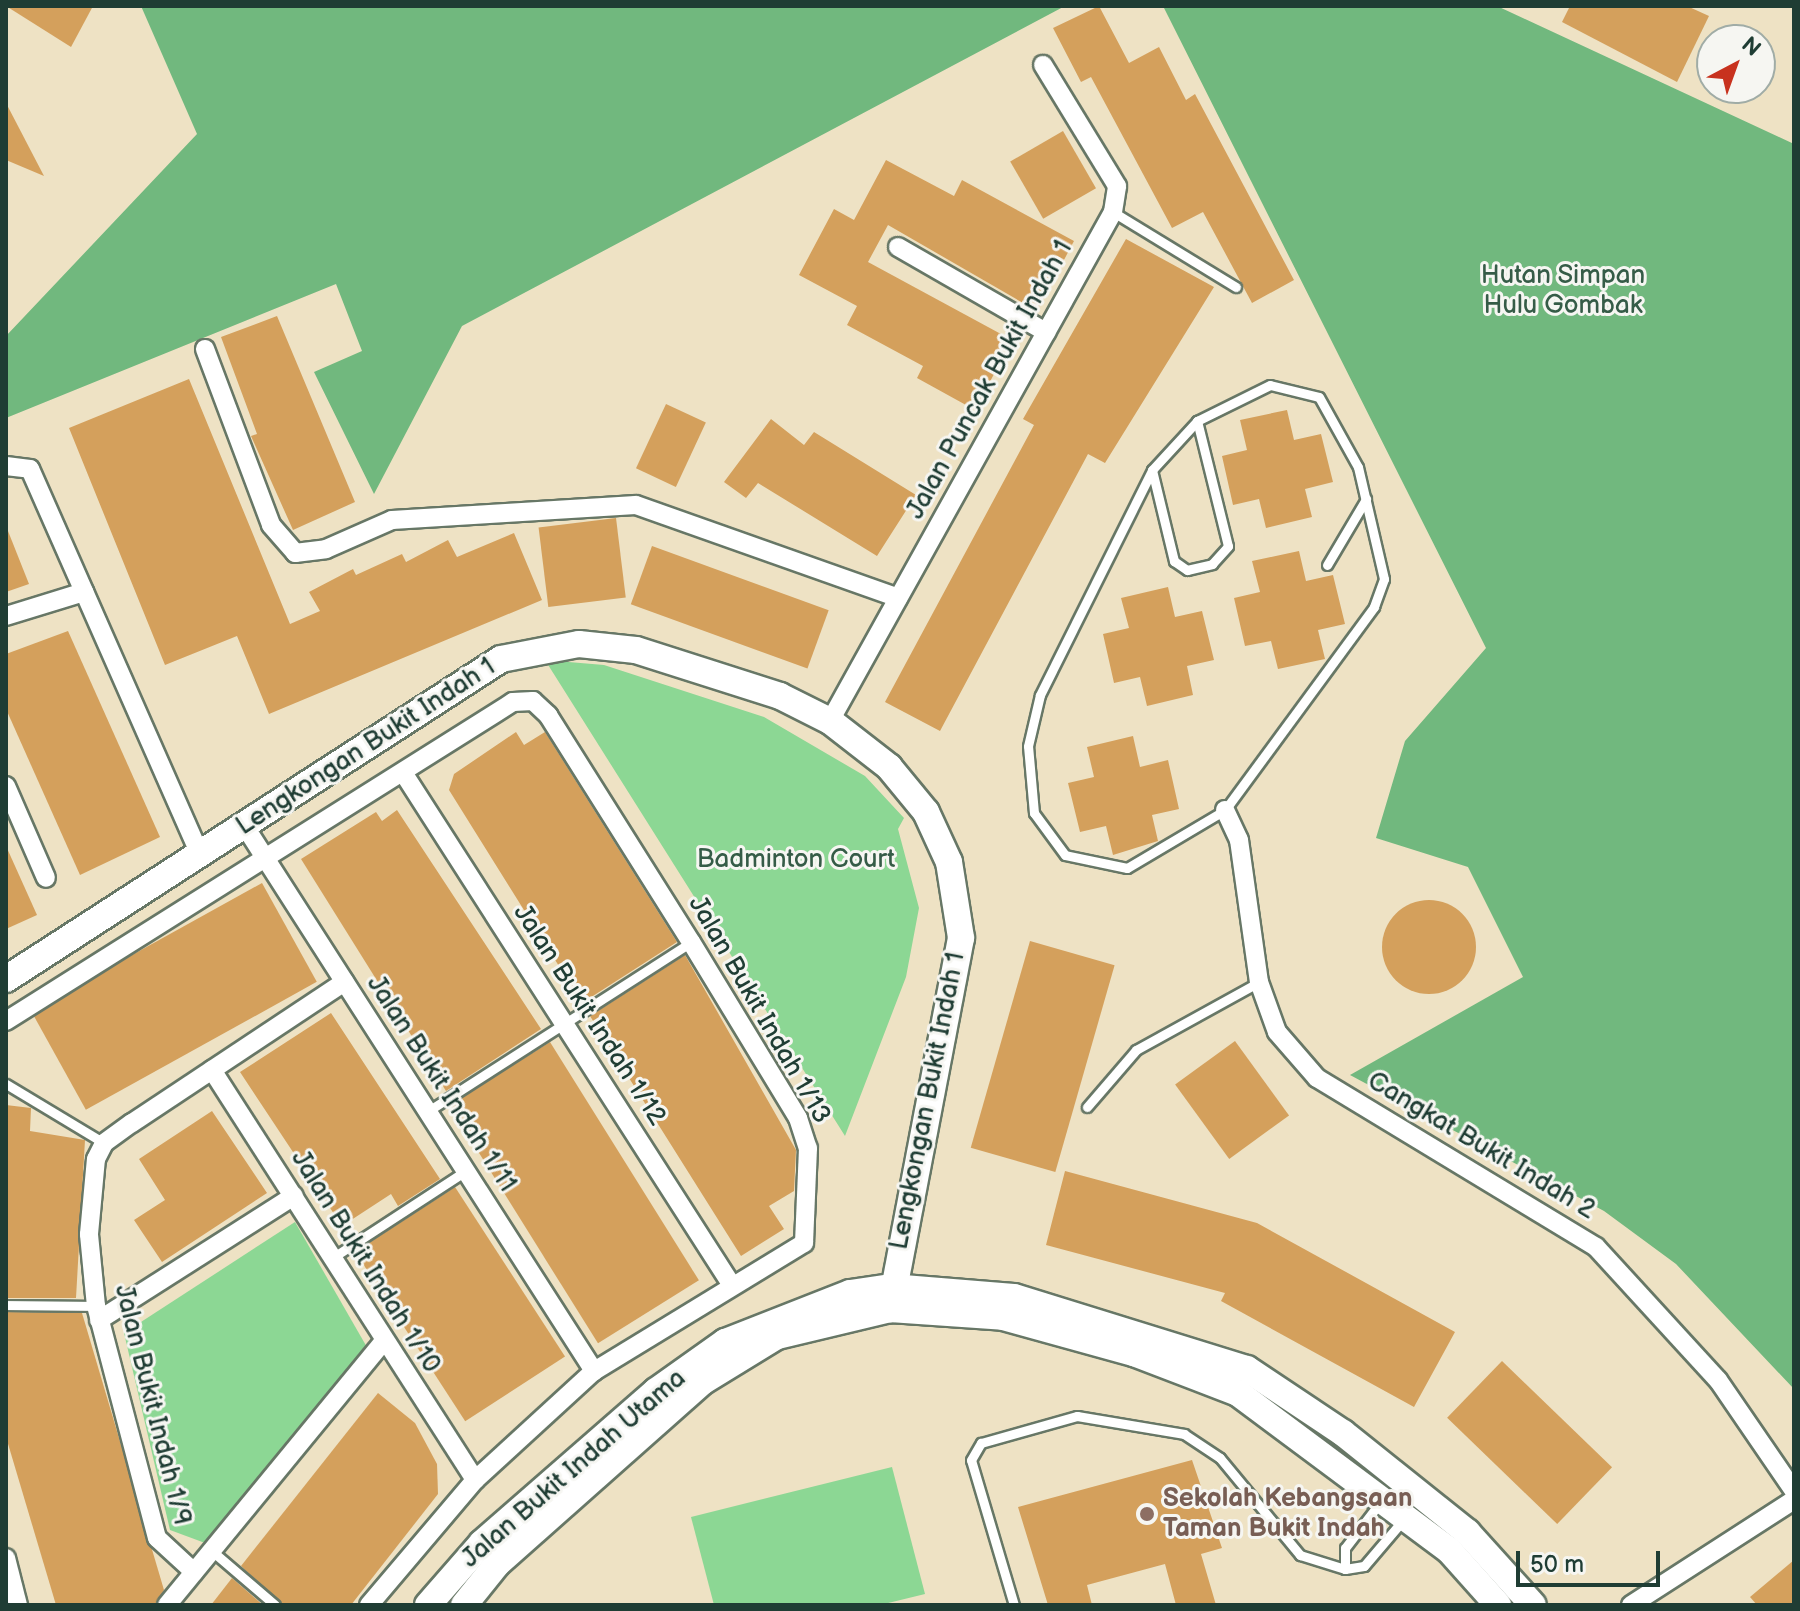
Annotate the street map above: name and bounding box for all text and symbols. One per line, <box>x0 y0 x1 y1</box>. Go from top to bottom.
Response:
north arrow <box>1696 24 1776 104</box>
text: N <box>1736 31 1766 63</box>
street label: Jalan Puncak Bukit Indah 1 <box>900 235 1080 525</box>
park label: Hutan Simpan Hulu Gombak <box>1481 260 1645 322</box>
street label: Lengkongan Bukit Indah 1 <box>231 652 501 842</box>
park label: Badminton Court <box>697 844 895 876</box>
street label: Jalan Bukit Indah 1/13 <box>681 891 837 1129</box>
street label: Jalan Bukit Indah 1/12 <box>506 899 672 1131</box>
street label: Lengkongan Bukit Indah 1 <box>884 950 972 1252</box>
street label: Jalan Bukit Indah 1/11 <box>359 970 523 1198</box>
street label: Cangkat Bukit Indah 2 <box>1362 1066 1600 1226</box>
street label: Jalan Bukit Indah 1/10 <box>284 1145 446 1379</box>
street label: Jalan Bukit Indah 1/9 <box>107 1282 197 1528</box>
street label: Jalan Bukit Indah Utama <box>456 1363 692 1575</box>
place label: Sekolah Kebangsaan Taman Bukit Indah <box>1163 1483 1412 1544</box>
marker: Sekolah Kebangsaan Taman Bukit Indah <box>1138 1505 1156 1523</box>
scale bar <box>1520 1535 1664 1585</box>
text: 50 m <box>1530 1550 1584 1579</box>

